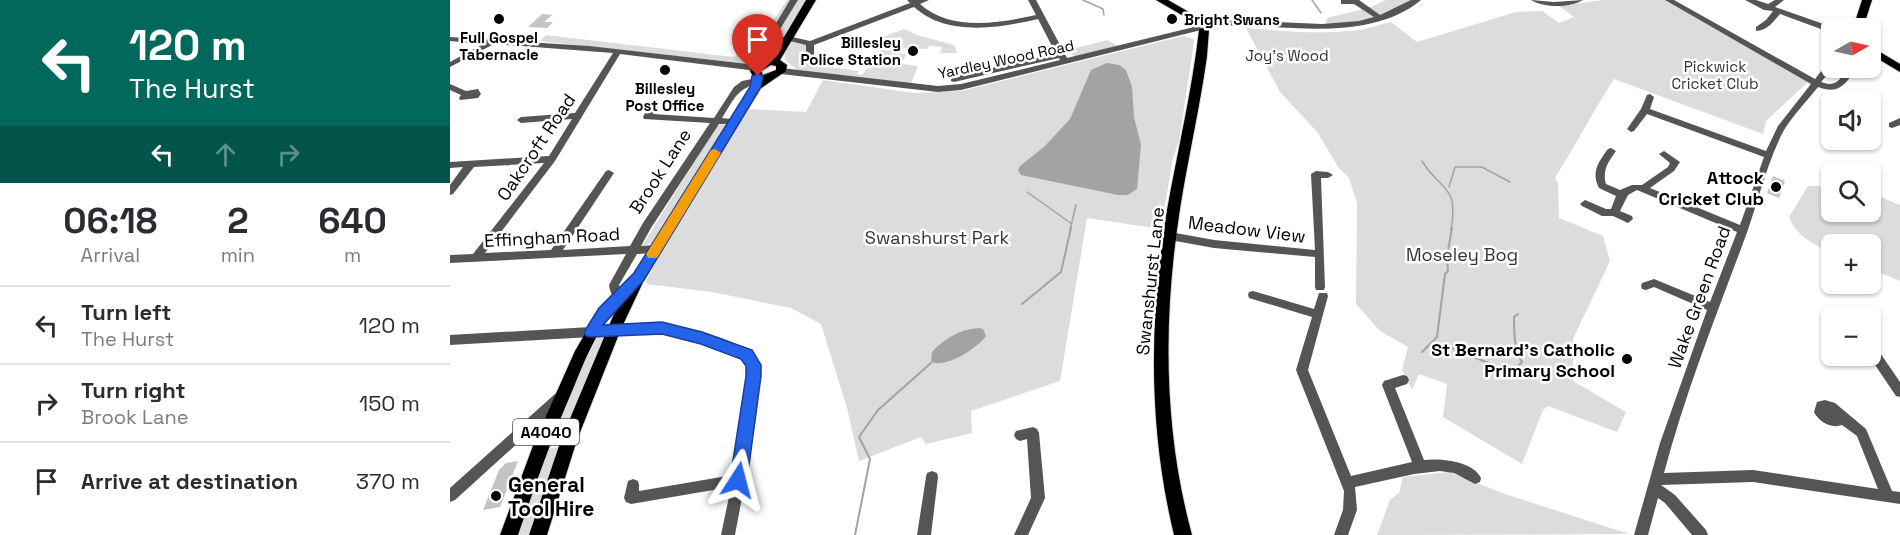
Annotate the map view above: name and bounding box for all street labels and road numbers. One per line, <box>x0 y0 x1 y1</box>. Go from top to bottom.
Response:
street label: Yardley Wood Road <box>936 35 1076 83</box>
street label: Oakcroft Road <box>492 89 580 205</box>
street label: Brook Lane <box>624 124 696 218</box>
street label: Swanshurst Lane <box>1131 206 1169 356</box>
street label: Meadow View <box>1187 210 1307 248</box>
street label: Effingham Road <box>483 222 621 252</box>
street label: Wake Green Road <box>1663 223 1735 371</box>
road number: A4040 <box>513 419 579 445</box>

